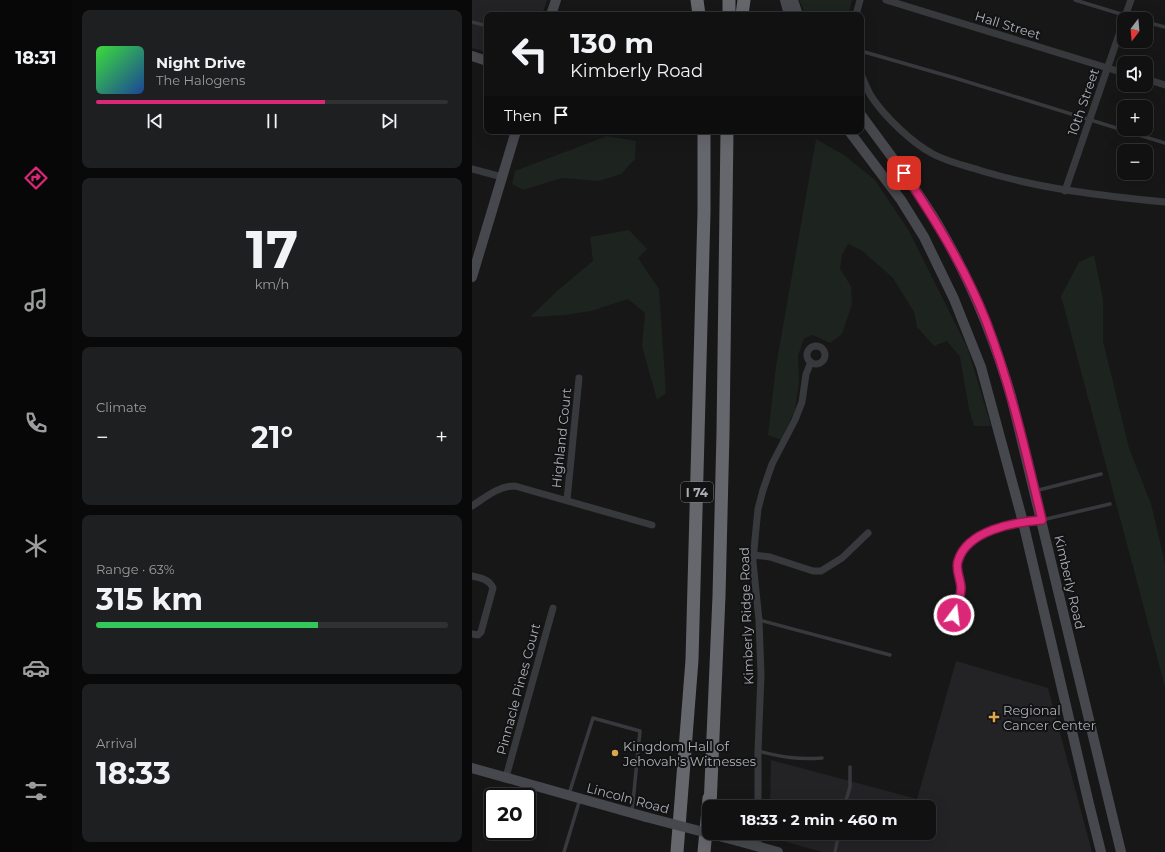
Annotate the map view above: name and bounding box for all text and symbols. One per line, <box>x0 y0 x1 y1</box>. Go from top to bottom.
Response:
street label: Hall Street <box>973 7 1043 43</box>
north arrow <box>1117 12 1153 48</box>
map controls <box>1117 12 1153 180</box>
text: 130 m <box>570 26 654 60</box>
icon: left <box>504 28 556 80</box>
text: 18:31 <box>15 47 57 69</box>
text: Night Drive <box>156 53 246 72</box>
button: sound <box>1117 56 1153 92</box>
text: Kimberly Road <box>570 60 703 82</box>
street label: 10th Street <box>1064 66 1102 138</box>
text: The Halogens <box>156 72 245 88</box>
button: + <box>1117 100 1153 136</box>
icon: arrive <box>550 104 572 126</box>
text: Then <box>504 106 542 125</box>
icon: previous <box>144 110 166 132</box>
icon: pause <box>261 110 283 132</box>
icon: next <box>378 110 400 132</box>
button: − <box>1117 144 1153 180</box>
pin <box>887 156 921 190</box>
icon: arrive <box>893 162 915 184</box>
icon: directions <box>22 164 50 192</box>
text: 17 <box>246 218 298 281</box>
text: km/h <box>255 276 289 292</box>
icon: music <box>22 286 50 314</box>
street label: Highland Court <box>548 387 574 489</box>
text: Climate <box>96 399 147 415</box>
icon: phone <box>22 409 50 437</box>
text: 21° <box>251 419 293 456</box>
text: − <box>96 424 109 451</box>
text: + <box>435 424 448 451</box>
road number: I 74 <box>681 482 713 502</box>
icon: climate <box>22 532 50 560</box>
street label: Kimberly Road <box>1051 533 1089 631</box>
street label: Kimberly Ridge Road <box>736 547 756 685</box>
text: Range · 63% <box>96 561 175 577</box>
text: 315 km <box>96 581 203 618</box>
position arrow <box>933 594 975 636</box>
street label: Pinnacle Pines Court <box>493 621 543 757</box>
icon: car <box>22 654 50 682</box>
place label: Regional Cancer Center <box>1003 702 1096 733</box>
marker: Regional Cancer Center <box>988 711 1000 723</box>
text: Arrival <box>96 735 137 751</box>
place label: Kingdom Hall of Jehovah's Witnesses <box>622 738 756 769</box>
marker: Kingdom Hall of Jehovah's Witnesses <box>610 748 620 758</box>
text: 18:33 <box>96 755 171 792</box>
icon: filters <box>22 777 50 805</box>
street label: Lincoln Road <box>585 779 671 817</box>
speed limit sign: 20 <box>484 788 536 840</box>
text: 18:33 · 2 min · 460 m <box>740 810 898 829</box>

